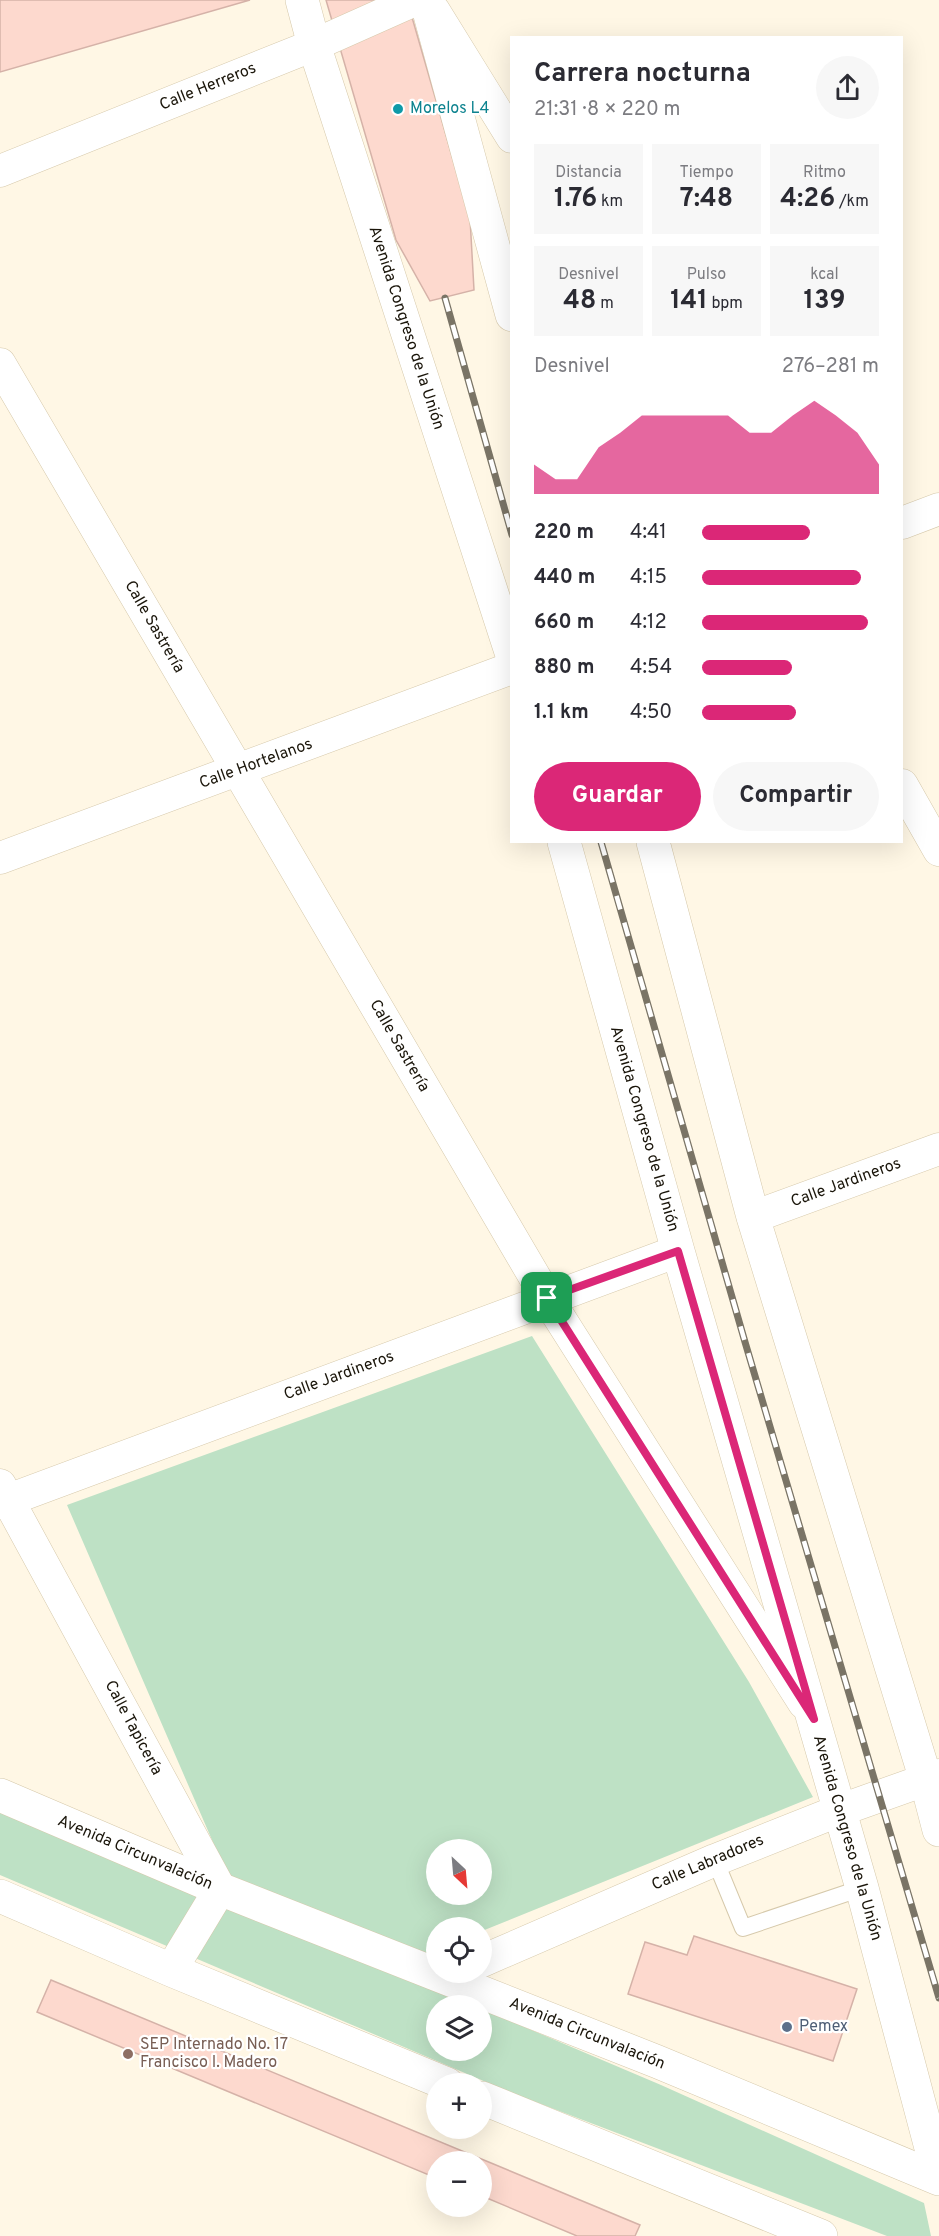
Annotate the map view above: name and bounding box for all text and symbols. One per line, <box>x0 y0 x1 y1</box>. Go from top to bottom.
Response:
button: share <box>816 56 879 119</box>
text: Carrera nocturna <box>534 57 751 91</box>
street label: Calle Herreros <box>157 59 259 115</box>
text: 21:31 · 8 × 220 m <box>534 97 681 123</box>
place label: Morelos L4 <box>410 99 490 119</box>
marker: Morelos L4 <box>391 102 405 116</box>
text: Distancia <box>555 163 622 183</box>
text: Tiempo <box>679 163 734 183</box>
text: Ritmo <box>803 163 846 183</box>
text: 1.76 <box>554 183 597 216</box>
text: 7:48 <box>680 183 733 216</box>
text: 4:26 <box>780 183 835 216</box>
text: km <box>597 192 623 212</box>
text: /km <box>835 192 869 212</box>
street label: Avenida Congreso de la Unión <box>364 224 448 432</box>
text: Desnivel <box>558 265 619 285</box>
text: Pulso <box>687 265 726 285</box>
text: kcal <box>810 265 839 285</box>
text: 48 <box>563 285 596 318</box>
text: 141 <box>670 285 708 318</box>
text: 139 <box>804 285 845 318</box>
text: m <box>596 294 614 314</box>
text: bpm <box>708 294 743 314</box>
text: Desnivel <box>534 354 610 380</box>
text: 276–281 m <box>782 354 879 380</box>
text: 220 m <box>534 520 594 546</box>
text: 4:41 <box>630 520 667 546</box>
text: 440 m <box>534 565 595 591</box>
text: 4:15 <box>630 565 667 591</box>
street label: Calle Sastrería <box>119 577 189 677</box>
text: 660 m <box>534 610 594 636</box>
text: 4:12 <box>630 610 667 636</box>
text: 880 m <box>534 655 595 681</box>
text: 4:54 <box>630 655 672 681</box>
text: 1.1 km <box>534 700 589 726</box>
text: 4:50 <box>630 700 672 726</box>
street label: Calle Hortelanos <box>197 734 315 794</box>
button: Guardar <box>534 762 701 831</box>
button: Compartir <box>713 762 879 831</box>
street label: Calle Sastrería <box>364 996 434 1096</box>
street label: Avenida Congreso de la Unión <box>605 1024 683 1234</box>
street label: Calle Jardineros <box>788 1154 904 1212</box>
pin <box>521 1272 572 1323</box>
icon: arrive <box>530 1281 563 1314</box>
street label: Calle Jardineros <box>281 1347 397 1405</box>
street label: Calle Tapicería <box>100 1677 166 1779</box>
street label: Avenida Congreso de la Unión <box>808 1733 886 1943</box>
street label: Avenida Circunvalación <box>54 1811 216 1895</box>
street label: Calle Labradores <box>649 1830 767 1896</box>
north arrow <box>426 1839 492 1905</box>
map controls <box>426 1839 492 2217</box>
button: locate <box>426 1917 492 1983</box>
street label: Avenida Circunvalación <box>506 1994 668 2074</box>
button: layers <box>426 1995 492 2061</box>
place label: Pemex <box>799 2017 848 2037</box>
marker: Pemex <box>780 2020 794 2034</box>
place label: SEP Internado No. 17 Francisco I. Madero <box>140 2035 288 2073</box>
marker: SEP Internado No. 17 Francisco I. Madero <box>121 2047 135 2061</box>
button: + <box>426 2073 492 2139</box>
button: − <box>426 2151 492 2217</box>

